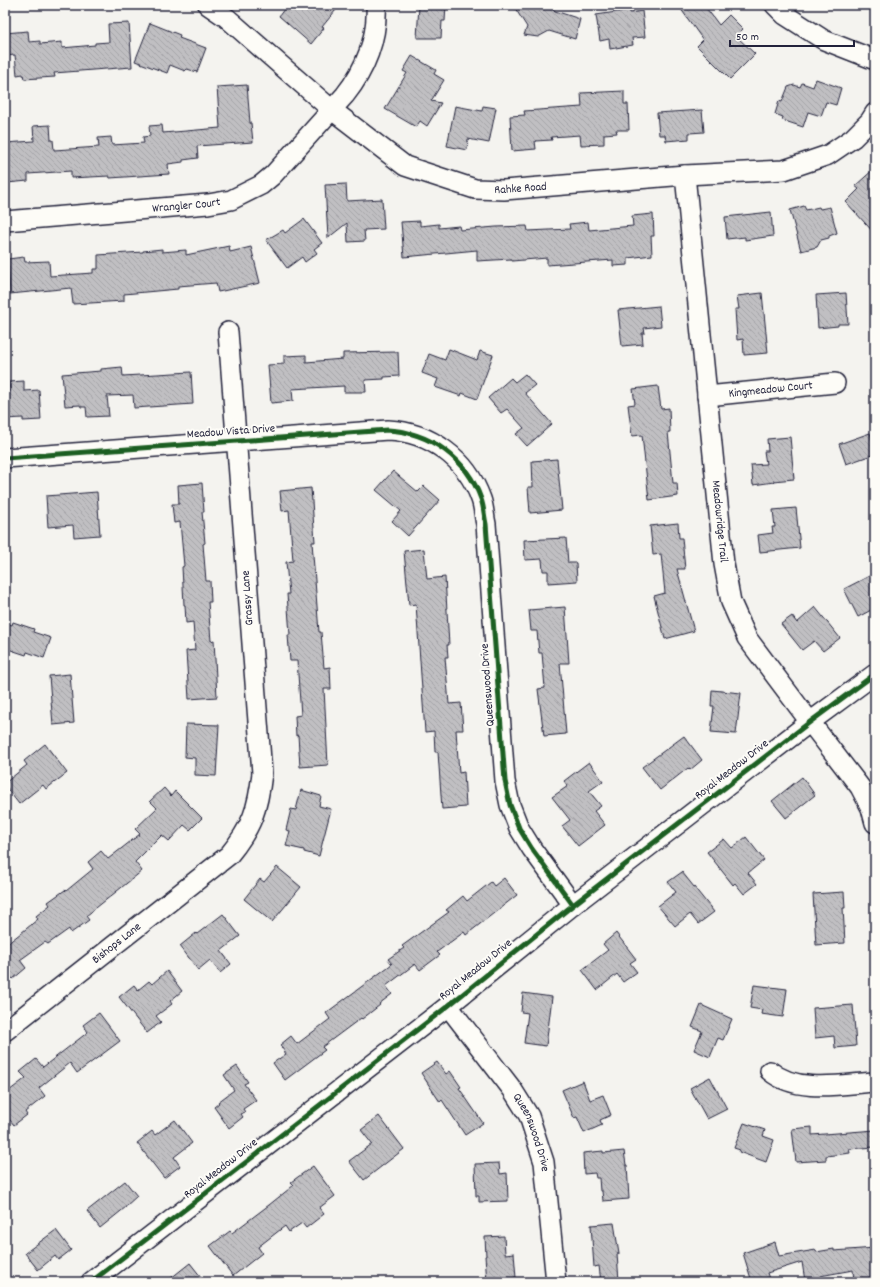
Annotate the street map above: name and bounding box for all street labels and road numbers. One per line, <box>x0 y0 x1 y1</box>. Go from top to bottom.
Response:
street label: Rahke Road <box>494 178 547 199</box>
street label: Wrangler Court <box>152 193 222 217</box>
street label: Kingmeadow Court <box>728 377 814 402</box>
street label: Meadow Vista Drive <box>186 420 276 444</box>
street label: Meadowridge Trail <box>707 479 732 563</box>
street label: Grassy Lane <box>238 570 258 626</box>
street label: Queenswood Drive <box>477 643 499 727</box>
street label: Royal Meadow Drive <box>691 736 773 804</box>
street label: Bishops Lane <box>88 918 145 968</box>
street label: Royal Meadow Drive <box>436 935 516 1005</box>
street label: Queenswood Drive <box>508 1090 553 1172</box>
street label: Royal Meadow Drive <box>180 1135 262 1203</box>

